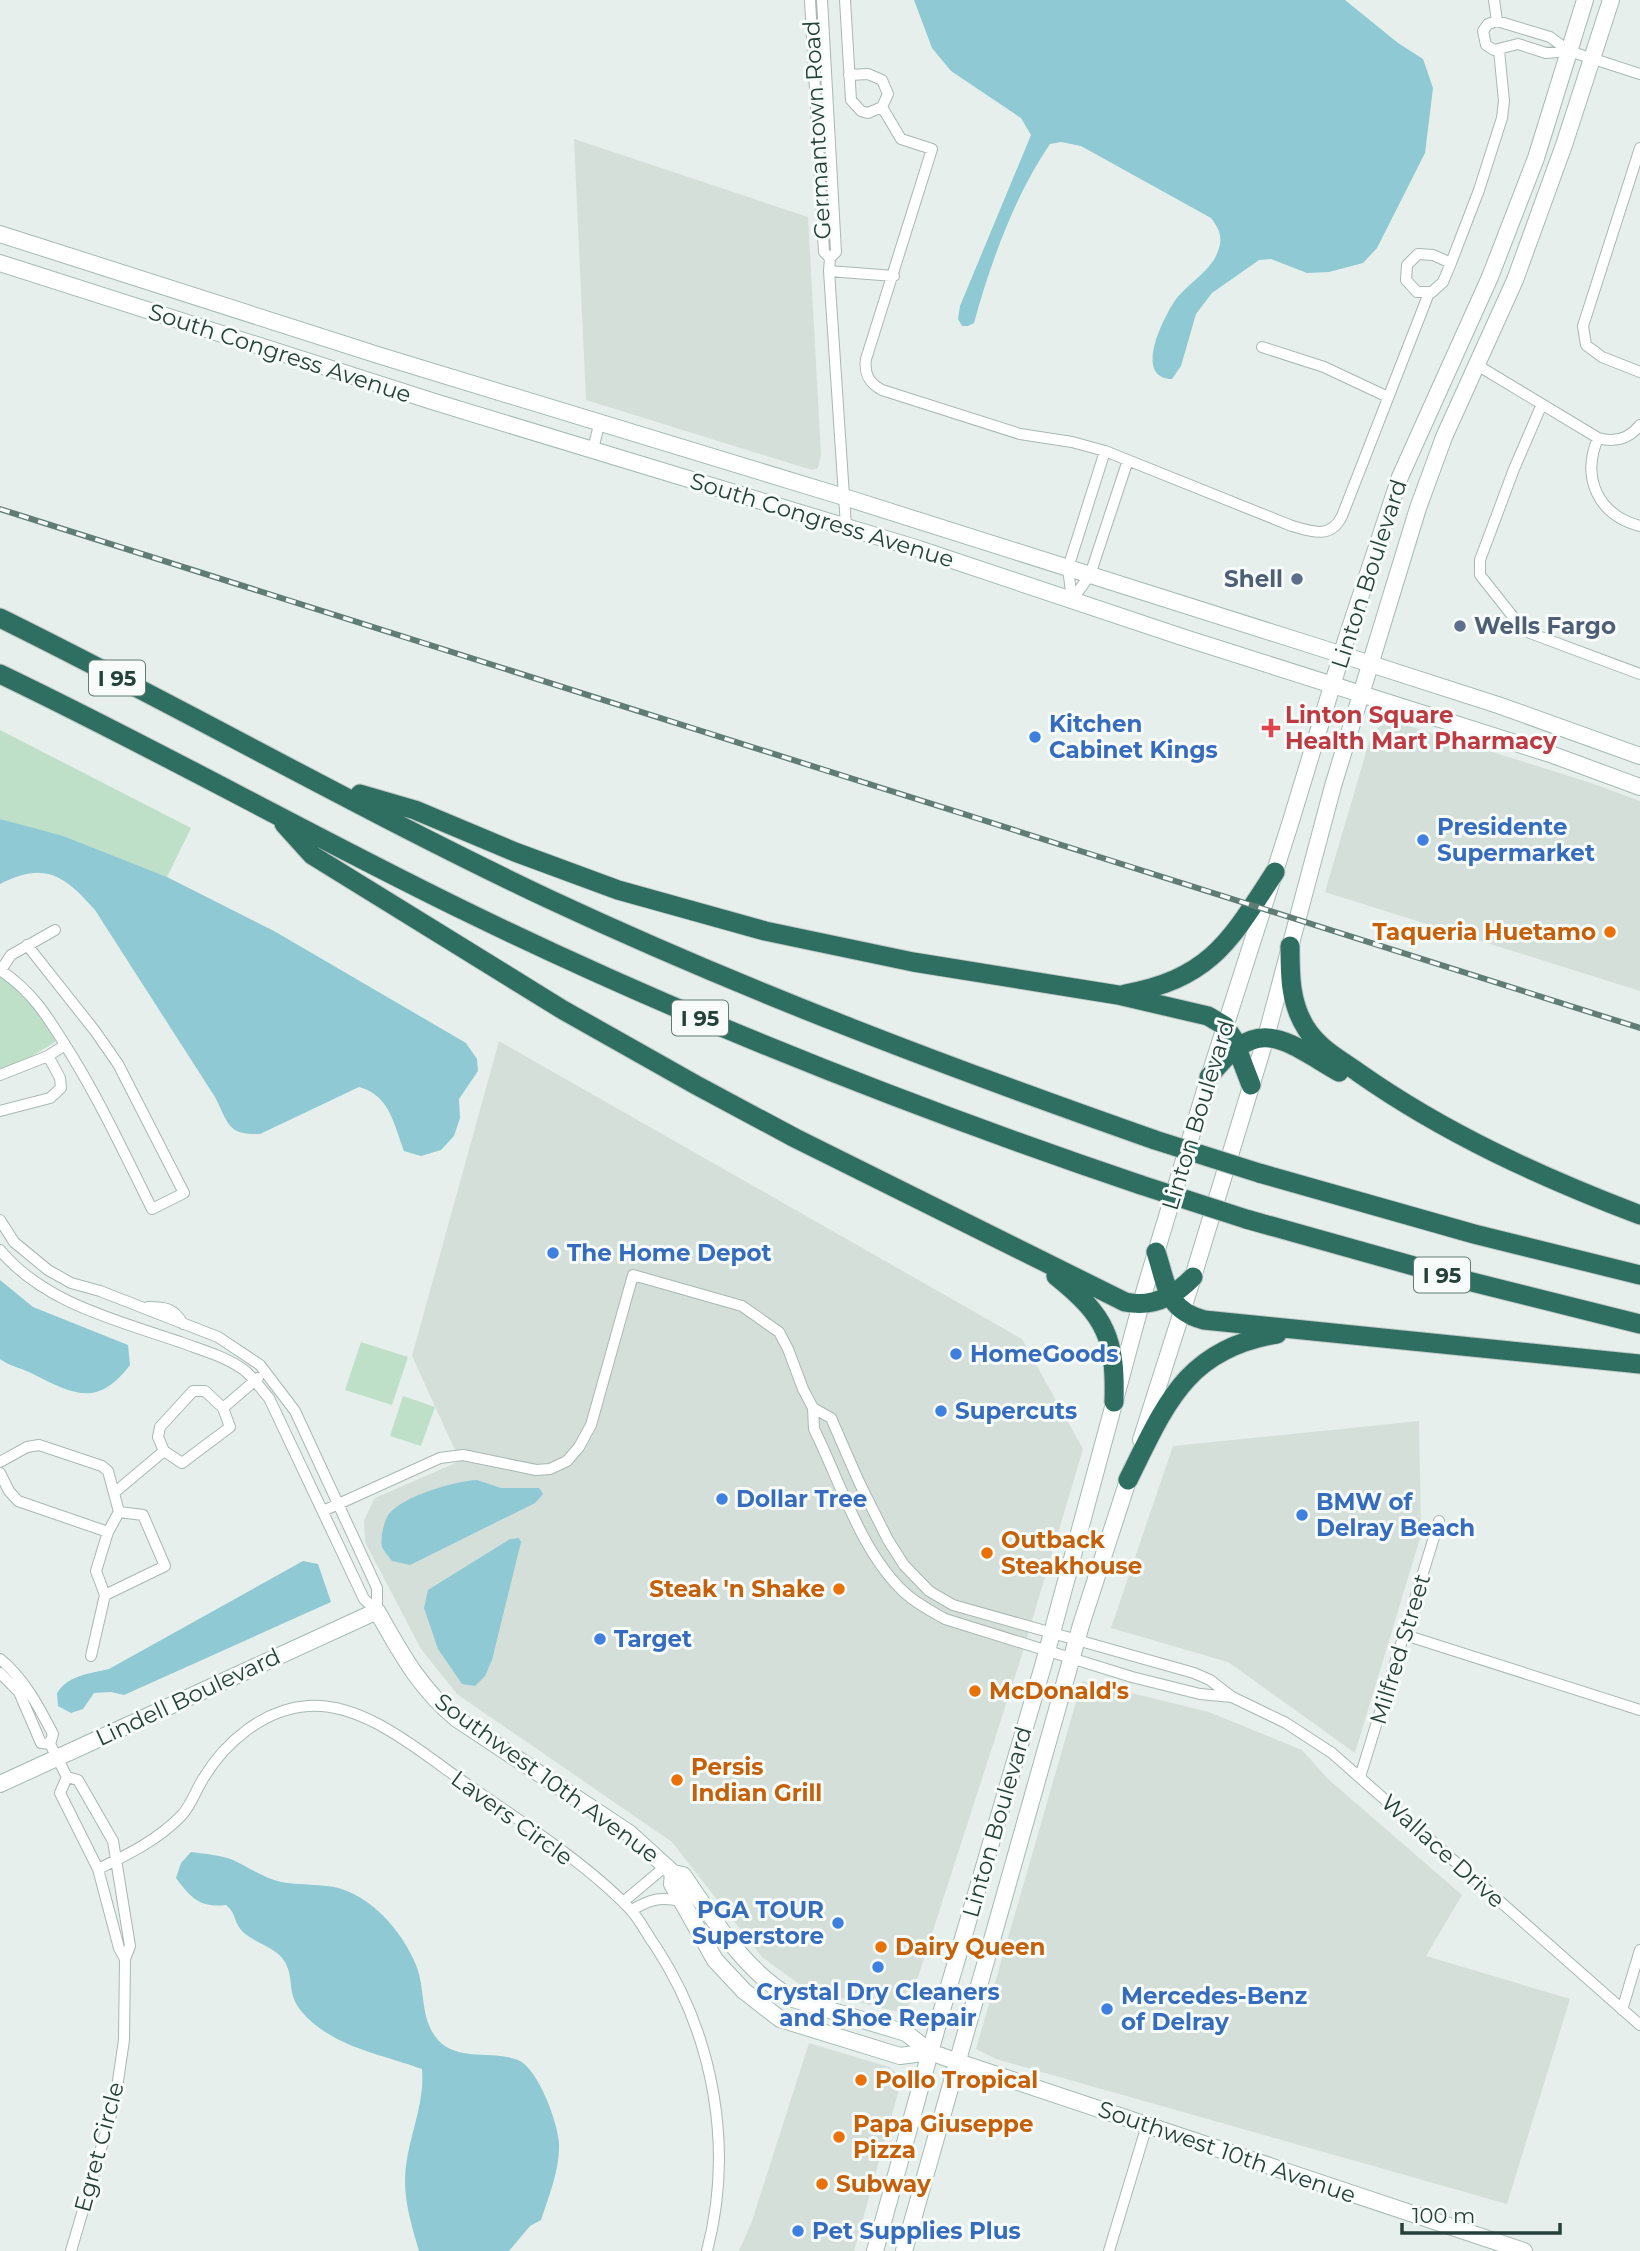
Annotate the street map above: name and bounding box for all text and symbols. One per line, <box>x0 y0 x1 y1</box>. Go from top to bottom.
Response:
street label: Germantown Road <box>797 20 837 240</box>
street label: South Congress Avenue <box>145 297 415 409</box>
street label: South Congress Avenue <box>687 466 957 574</box>
street label: Linton Boulevard <box>1325 476 1413 672</box>
place label: Shell <box>1224 565 1283 593</box>
marker: Shell <box>1289 571 1305 587</box>
place label: Wells Fargo <box>1474 612 1616 640</box>
marker: Wells Fargo <box>1452 618 1468 634</box>
road number: I 95 <box>89 660 145 696</box>
place label: Linton Square Health Mart Pharmacy <box>1285 701 1557 755</box>
place label: Kitchen Cabinet Kings <box>1049 710 1218 764</box>
marker: Linton Square Health Mart Pharmacy <box>1263 720 1279 736</box>
marker: Kitchen Cabinet Kings <box>1027 729 1043 745</box>
place label: Presidente Supermarket <box>1437 813 1595 867</box>
marker: Presidente Supermarket <box>1415 832 1431 848</box>
place label: Taqueria Huetamo <box>1373 918 1596 946</box>
marker: Taqueria Huetamo <box>1602 924 1618 940</box>
road number: I 95 <box>672 1000 728 1036</box>
street label: Linton Boulevard <box>1156 1017 1240 1213</box>
place label: The Home Depot <box>567 1239 772 1267</box>
marker: The Home Depot <box>545 1245 561 1261</box>
road number: I 95 <box>1414 1258 1470 1292</box>
place label: HomeGoods <box>970 1340 1118 1368</box>
marker: HomeGoods <box>948 1346 964 1362</box>
place label: Supercuts <box>955 1397 1077 1425</box>
marker: Supercuts <box>933 1403 949 1419</box>
place label: Dollar Tree <box>736 1485 867 1513</box>
place label: BMW of Delray Beach <box>1316 1488 1475 1542</box>
marker: Dollar Tree <box>714 1491 730 1507</box>
marker: BMW of Delray Beach <box>1294 1507 1310 1523</box>
place label: Outback Steakhouse <box>1001 1526 1142 1580</box>
marker: Outback Steakhouse <box>979 1545 995 1561</box>
street label: Milfred Street <box>1364 1570 1436 1728</box>
place label: Steak 'n Shake <box>649 1575 825 1603</box>
marker: Steak 'n Shake <box>831 1581 847 1597</box>
place label: Target <box>614 1625 692 1653</box>
marker: Target <box>592 1631 608 1647</box>
street label: Lindell Boulevard <box>91 1642 285 1752</box>
place label: McDonald's <box>989 1677 1129 1705</box>
marker: McDonald's <box>967 1683 983 1699</box>
street label: Southwest 10th Avenue <box>429 1687 665 1869</box>
street label: Linton Boulevard <box>956 1723 1038 1921</box>
place label: Persis Indian Grill <box>691 1753 822 1807</box>
street label: Lavers Circle <box>446 1764 578 1872</box>
marker: Persis Indian Grill <box>669 1772 685 1788</box>
street label: Wallace Drive <box>1375 1788 1511 1914</box>
place label: PGA TOUR Superstore <box>692 1896 824 1950</box>
marker: PGA TOUR Superstore <box>830 1915 846 1931</box>
place label: Dairy Queen <box>895 1933 1045 1961</box>
marker: Dairy Queen <box>873 1939 889 1955</box>
marker: Crystal Dry Cleaners and Shoe Repair <box>870 1959 886 1975</box>
place label: Crystal Dry Cleaners and Shoe Repair <box>756 1978 1000 2032</box>
place label: Mercedes-Benz of Delray <box>1121 1982 1307 2036</box>
marker: Mercedes-Benz of Delray <box>1099 2001 1115 2017</box>
place label: Pollo Tropical <box>875 2066 1038 2094</box>
marker: Pollo Tropical <box>853 2072 869 2088</box>
street label: Egret Circle <box>68 2079 130 2215</box>
street label: Southwest 10th Avenue <box>1095 2095 1359 2209</box>
place label: Papa Giuseppe Pizza <box>853 2110 1033 2164</box>
marker: Papa Giuseppe Pizza <box>831 2129 847 2145</box>
place label: Subway <box>836 2170 931 2198</box>
marker: Subway <box>814 2176 830 2192</box>
scale bar <box>1402 2192 1560 2236</box>
text: 100 m <box>1412 2203 1475 2228</box>
place label: Pet Supplies Plus <box>812 2217 1021 2245</box>
marker: Pet Supplies Plus <box>790 2223 806 2239</box>

